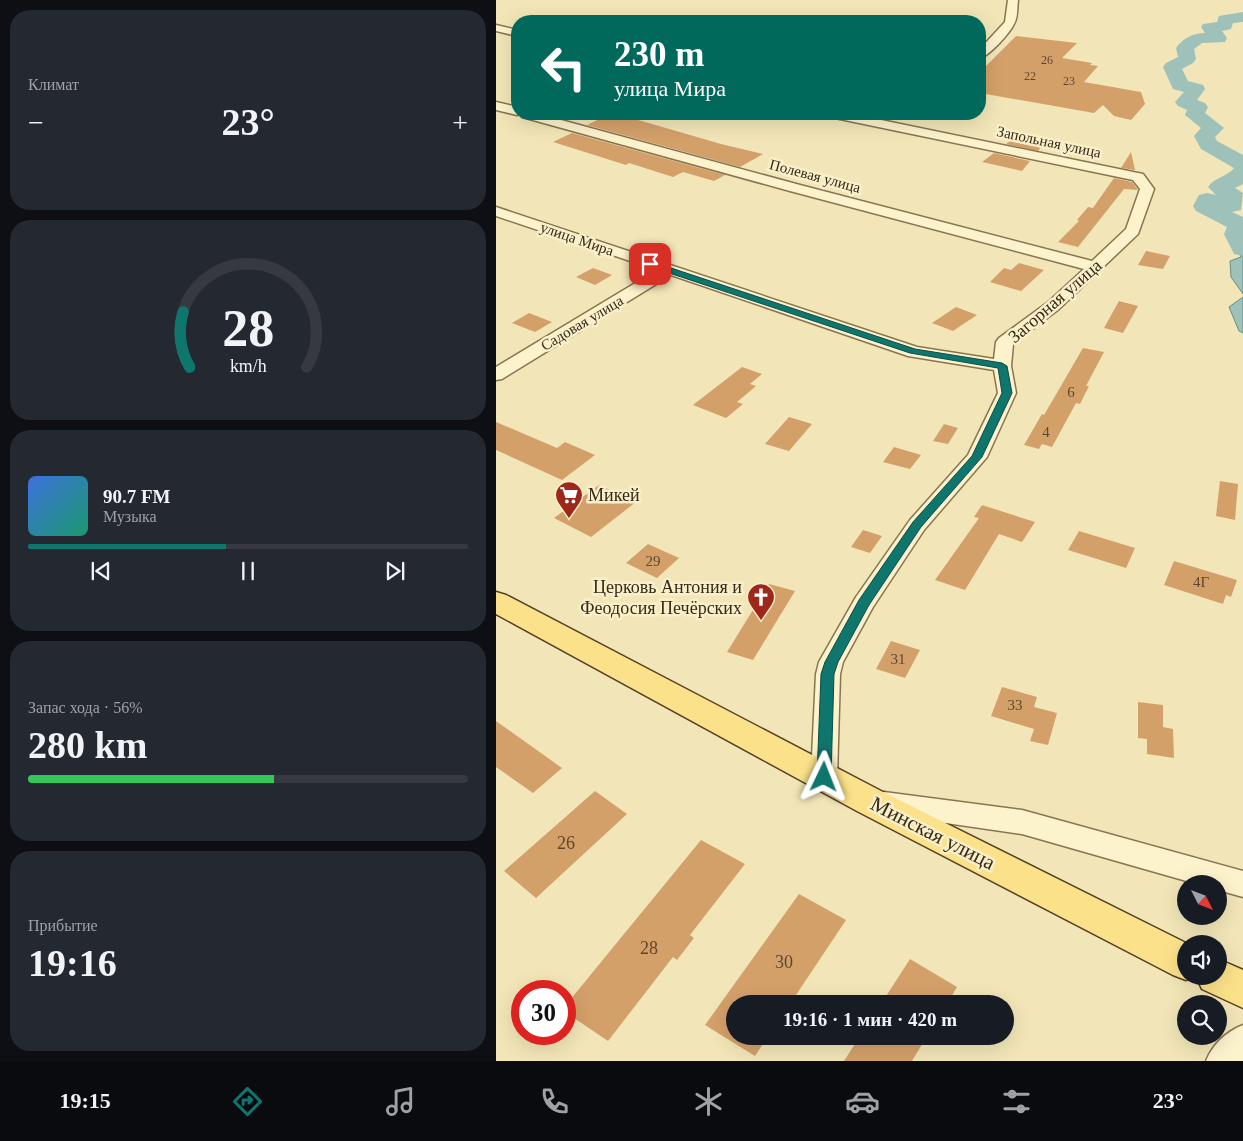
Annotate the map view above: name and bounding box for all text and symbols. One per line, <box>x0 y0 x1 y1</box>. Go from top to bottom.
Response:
icon: left <box>531 35 596 100</box>
text: 230 m <box>614 35 704 74</box>
house number: 26 <box>1041 53 1053 67</box>
house number: 22 <box>1024 69 1036 83</box>
house number: 23 <box>1063 74 1075 88</box>
text: Климат <box>28 76 79 93</box>
text: улица Мира <box>614 76 726 101</box>
text: 23° <box>221 101 275 143</box>
text: − <box>28 107 44 138</box>
text: + <box>452 107 468 138</box>
street label: Запольная улица <box>995 123 1103 161</box>
street label: Полевая улица <box>768 156 863 196</box>
street label: улица Мира <box>538 219 616 259</box>
pin <box>629 243 671 285</box>
icon: arrive <box>636 250 664 278</box>
street label: Загорная улица <box>1004 255 1106 347</box>
street label: Садовая улица <box>538 292 626 354</box>
text: 28 <box>222 300 274 357</box>
text: km/h <box>230 356 266 376</box>
house number: 6 <box>1067 384 1075 400</box>
house number: 4 <box>1042 424 1050 440</box>
supermarket icon: Микей <box>554 480 584 519</box>
place label: Микей <box>588 485 640 505</box>
text: 90.7 FM <box>103 486 171 507</box>
text: Музыка <box>103 508 157 525</box>
house number: 29 <box>646 553 661 569</box>
icon: previous <box>87 557 115 585</box>
icon: pause <box>234 557 262 585</box>
icon: next <box>381 557 409 585</box>
house number: 4Г <box>1193 574 1209 590</box>
place label: Церковь Антония и Феодосия Печёрских <box>580 577 742 618</box>
church icon: Церковь Антония и Феодосия Печёрских <box>746 582 776 621</box>
house number: 31 <box>891 651 906 667</box>
house number: 33 <box>1008 697 1023 713</box>
text: Запас хода · 56% <box>28 699 143 716</box>
text: 280 km <box>28 724 147 766</box>
position arrow <box>797 750 849 802</box>
street label: Минская улица <box>867 791 1000 875</box>
house number: 26 <box>557 833 575 853</box>
north arrow <box>1177 875 1227 925</box>
map controls <box>1177 875 1227 1045</box>
text: Прибытие <box>28 917 98 934</box>
button: sound <box>1177 935 1227 985</box>
house number: 28 <box>640 938 658 958</box>
text: 19:16 <box>28 942 117 984</box>
house number: 30 <box>775 952 793 972</box>
speed limit sign: 30 <box>511 980 576 1045</box>
button: search <box>1177 995 1227 1045</box>
text: 19:16 · 1 мин · 420 m <box>783 1009 957 1030</box>
icon: directions <box>230 1084 265 1119</box>
icon: music <box>383 1084 418 1119</box>
icon: phone <box>537 1084 572 1119</box>
icon: climate <box>691 1084 726 1119</box>
icon: car <box>845 1084 880 1119</box>
icon: filters <box>999 1084 1034 1119</box>
text: 19:15 <box>59 1088 111 1113</box>
text: 23° <box>1153 1088 1183 1113</box>

